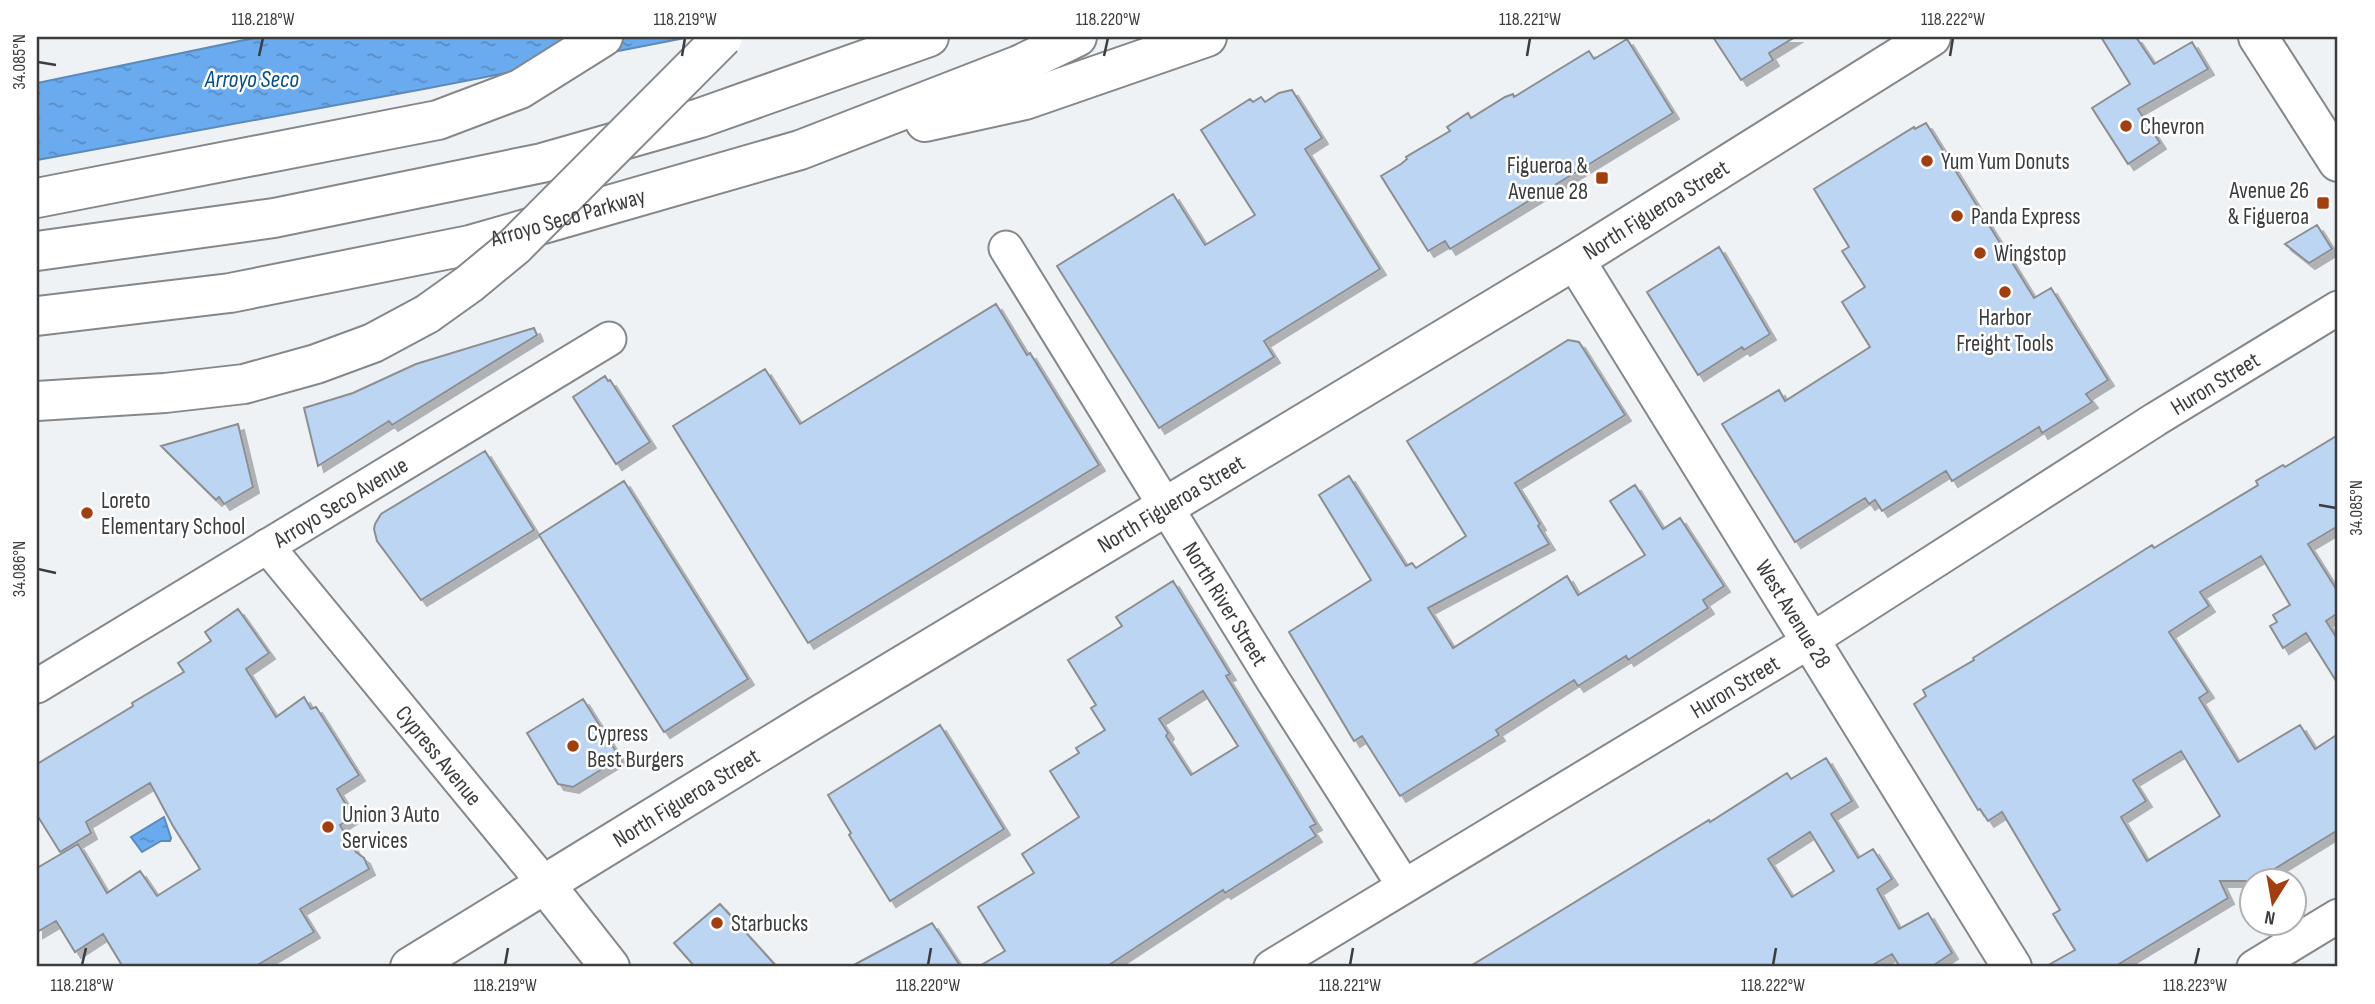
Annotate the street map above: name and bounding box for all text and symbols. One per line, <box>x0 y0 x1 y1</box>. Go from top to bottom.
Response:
text: 118.218°W <box>232 9 295 30</box>
text: 118.219°W <box>653 9 717 30</box>
text: 118.220°W <box>1076 9 1140 30</box>
text: 118.221°W <box>1499 9 1561 30</box>
text: 118.222°W <box>1921 9 1985 30</box>
text: 34.085°N <box>9 34 30 90</box>
water label: Arroyo Seco <box>204 65 299 94</box>
place label: Chevron <box>2140 113 2205 141</box>
marker: Chevron <box>2118 118 2134 134</box>
place label: Yum Yum Donuts <box>1941 148 2070 176</box>
place label: Figueroa & Avenue 28 <box>1507 152 1588 206</box>
marker: Yum Yum Donuts <box>1919 153 1935 169</box>
street label: North Figueroa Street <box>1578 154 1734 266</box>
marker: Figueroa & Avenue 28 <box>1594 170 1610 186</box>
place label: Avenue 26 & Figueroa <box>2228 177 2309 231</box>
street label: Arroyo Seco Parkway <box>487 182 649 254</box>
marker: Avenue 26 & Figueroa <box>2315 195 2331 211</box>
place label: Panda Express <box>1971 203 2081 231</box>
marker: Panda Express <box>1949 208 1965 224</box>
place label: Wingstop <box>1994 240 2066 268</box>
marker: Wingstop <box>1972 245 1988 261</box>
marker: Harbor Freight Tools <box>1997 284 2013 300</box>
place label: Harbor Freight Tools <box>1956 304 2054 358</box>
street label: Huron Street <box>2166 346 2265 422</box>
street label: North Figueroa Street <box>1093 449 1250 559</box>
street label: Arroyo Seco Avenue <box>268 451 413 555</box>
text: 34.085°N <box>2346 480 2367 536</box>
place label: Loreto Elementary School <box>101 487 245 541</box>
marker: Loreto Elementary School <box>79 505 95 521</box>
street label: North River Street <box>1176 537 1274 671</box>
text: 34.086°N <box>9 541 30 597</box>
street label: West Avenue 28 <box>1749 555 1837 674</box>
street label: Huron Street <box>1686 650 1785 725</box>
street label: Cypress Avenue <box>389 700 488 812</box>
place label: Cypress Best Burgers <box>587 720 684 774</box>
marker: Cypress Best Burgers <box>565 738 581 754</box>
street label: North Figueroa Street <box>608 743 765 854</box>
place label: Union 3 Auto Services <box>342 801 440 855</box>
marker: Union 3 Auto Services <box>320 819 336 835</box>
north arrow <box>2238 867 2308 937</box>
text: N <box>2263 905 2277 929</box>
place label: Starbucks <box>731 910 808 938</box>
marker: Starbucks <box>709 915 725 931</box>
text: 118.218°W <box>51 975 114 996</box>
text: 118.219°W <box>473 975 537 996</box>
text: 118.220°W <box>896 975 960 996</box>
text: 118.221°W <box>1319 975 1381 996</box>
text: 118.222°W <box>1741 975 1805 996</box>
text: 118.223°W <box>2163 975 2227 996</box>

